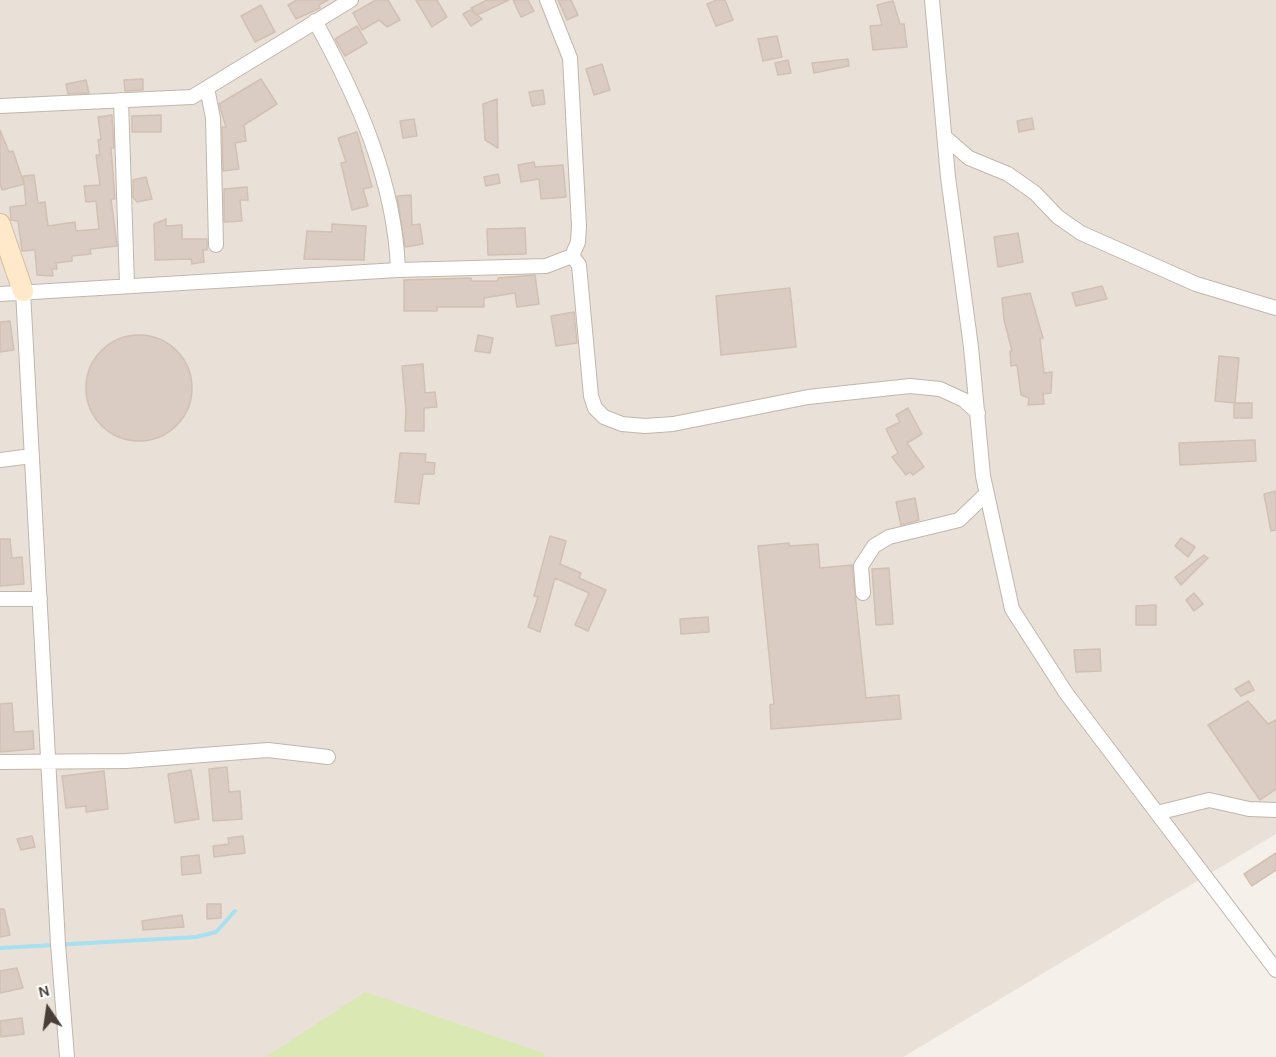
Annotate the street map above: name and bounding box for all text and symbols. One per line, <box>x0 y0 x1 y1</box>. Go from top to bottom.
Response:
north arrow <box>18 979 78 1039</box>
text: N <box>36 980 52 1002</box>

